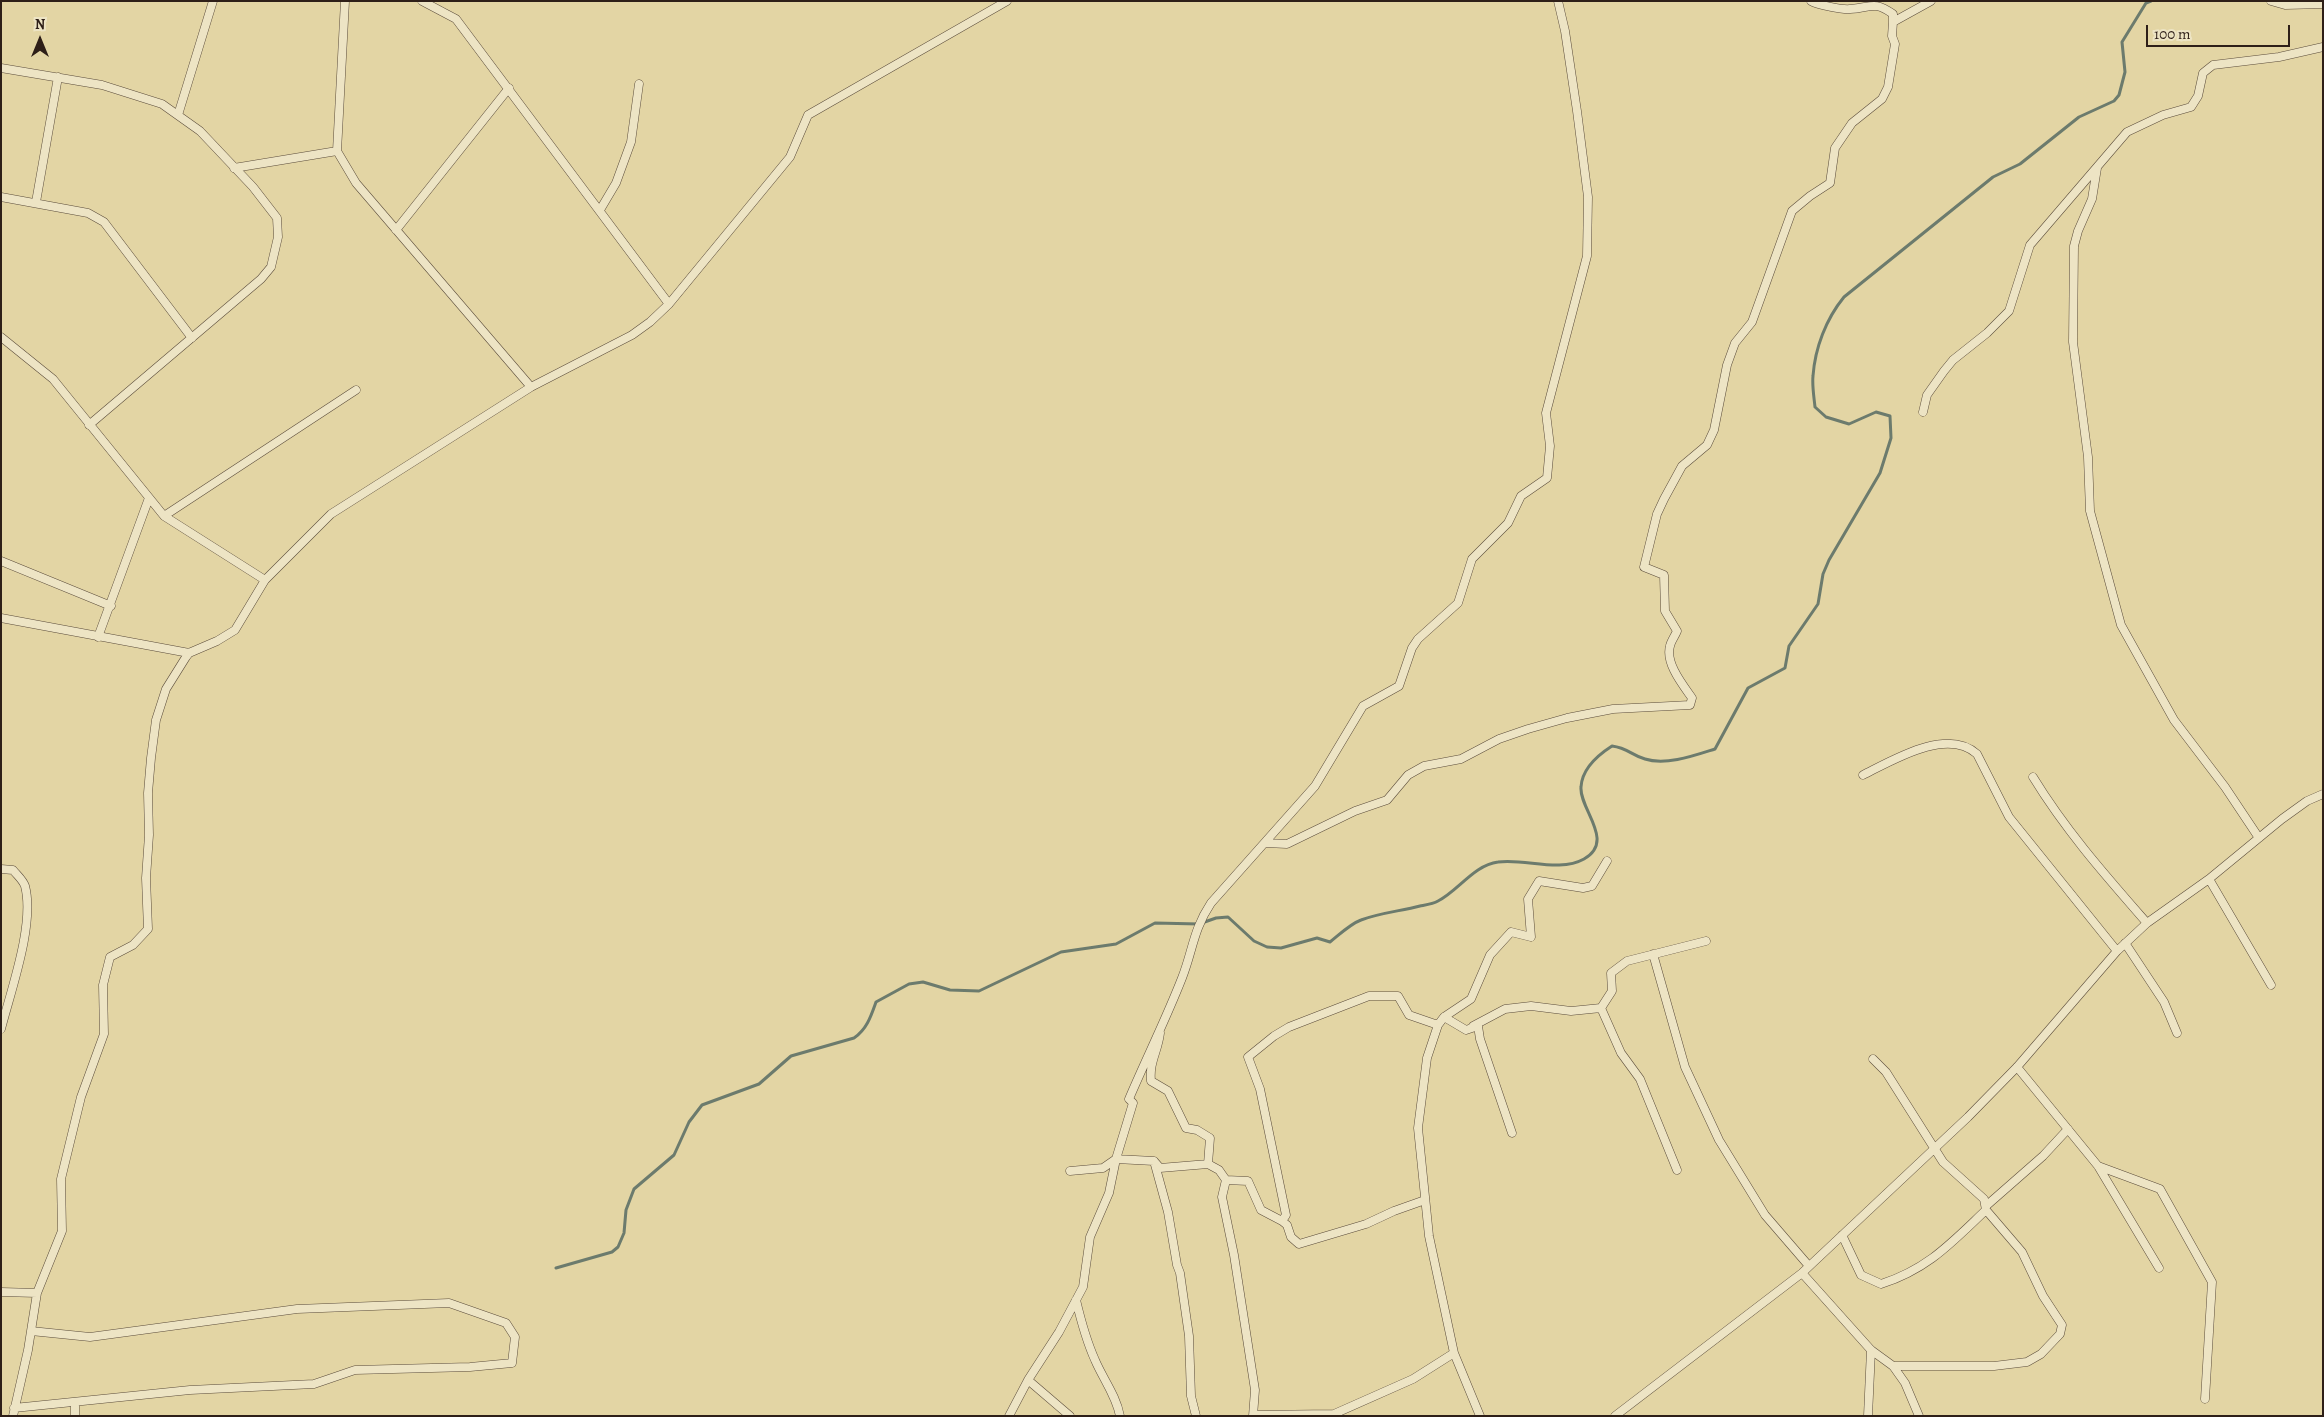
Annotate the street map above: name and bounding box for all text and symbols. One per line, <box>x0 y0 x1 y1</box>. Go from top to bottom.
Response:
north arrow <box>15 15 65 65</box>
text: N <box>35 15 45 34</box>
scale bar <box>2149 15 2293 47</box>
text: 100 m <box>2154 24 2191 44</box>

